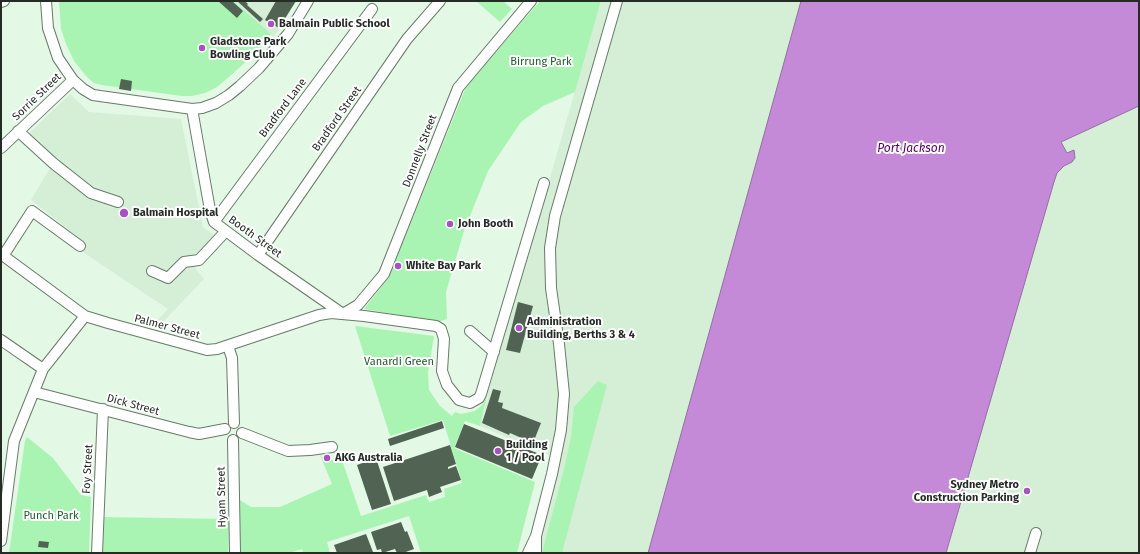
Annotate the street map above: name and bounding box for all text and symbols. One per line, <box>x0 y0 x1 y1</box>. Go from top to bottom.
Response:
place label: Balmain Public School <box>279 17 390 31</box>
marker: Balmain Public School <box>266 19 276 29</box>
place label: Gladstone Park Bowling Club <box>210 35 286 61</box>
marker: Gladstone Park Bowling Club <box>197 43 207 53</box>
park label: Birrung Park <box>510 55 572 69</box>
street label: Sorrie Street <box>10 70 64 124</box>
street label: Bradford Lane <box>257 76 309 140</box>
street label: Bradford Street <box>310 84 364 154</box>
street label: Donnelly Street <box>400 113 440 189</box>
water label: Port Jackson <box>877 142 945 156</box>
place label: Balmain Hospital <box>133 206 218 220</box>
marker: Balmain Hospital <box>118 207 130 219</box>
street label: Booth Street <box>226 213 284 261</box>
place label: John Booth <box>458 217 513 231</box>
marker: John Booth <box>445 219 455 229</box>
place label: White Bay Park <box>406 259 481 273</box>
marker: White Bay Park <box>393 261 403 271</box>
street label: Palmer Street <box>133 312 201 342</box>
place label: Administration Building, Berths 3 & 4 <box>527 315 635 341</box>
marker: Administration Building, Berths 3 & 4 <box>514 323 524 333</box>
park label: Vanardi Green <box>364 355 434 369</box>
street label: Dick Street <box>105 392 161 418</box>
place label: Building 1 / Pool <box>506 438 548 464</box>
street label: Foy Street <box>80 444 96 494</box>
marker: Building 1 / Pool <box>493 446 503 456</box>
place label: AKG Australia <box>335 451 403 465</box>
marker: AKG Australia <box>322 453 332 463</box>
street label: Hyam Street <box>215 466 229 528</box>
place label: Sydney Metro Construction Parking <box>914 478 1019 504</box>
marker: Sydney Metro Construction Parking <box>1022 486 1032 496</box>
park label: Punch Park <box>23 509 79 523</box>

